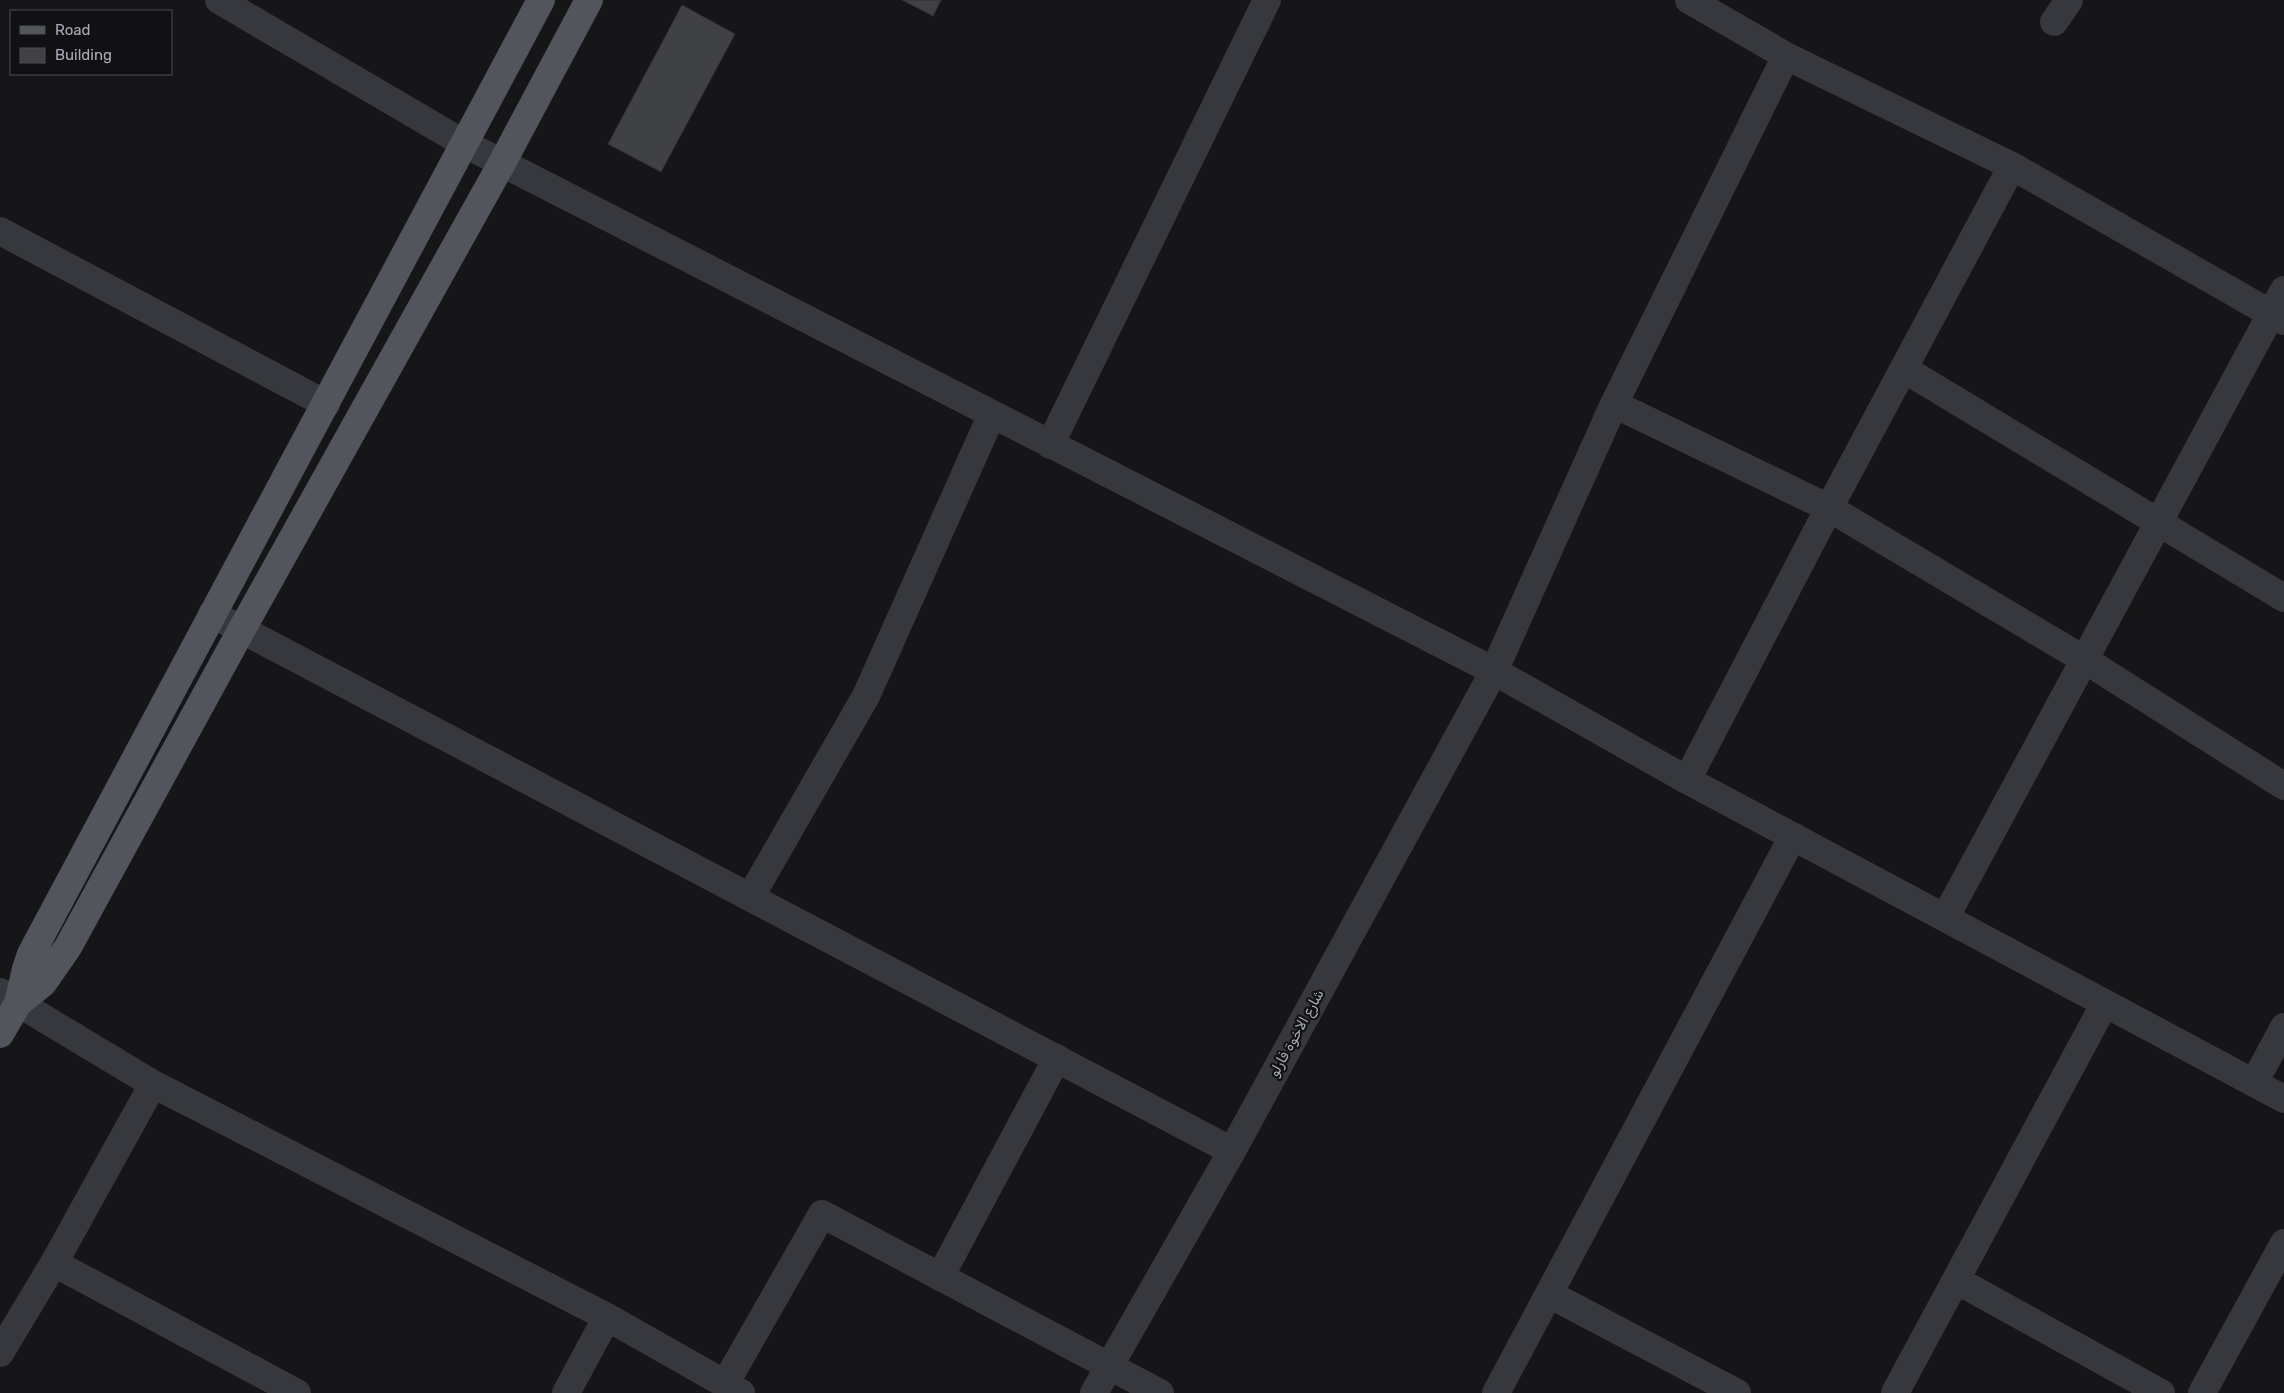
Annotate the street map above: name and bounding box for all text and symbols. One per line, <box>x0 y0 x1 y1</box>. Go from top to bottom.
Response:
legend <box>10 10 172 75</box>
text: Road <box>55 21 91 39</box>
text: Building <box>55 46 112 64</box>
street label: شارع الاخوة فارلو <box>1265 986 1329 1081</box>

